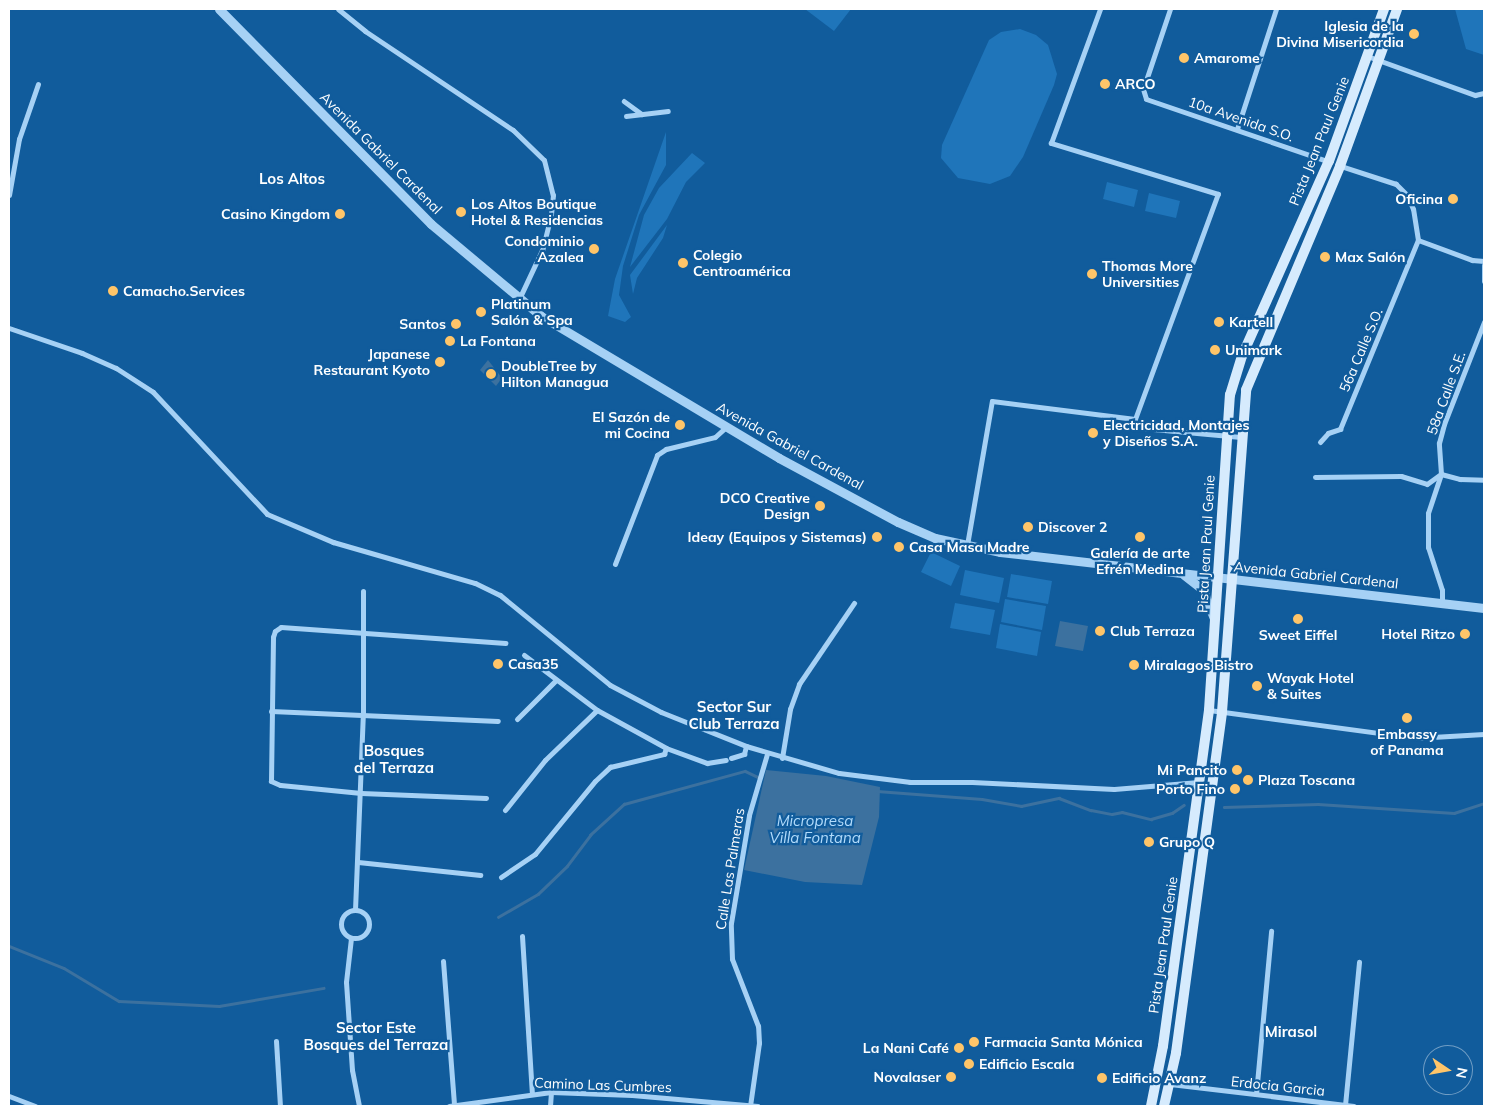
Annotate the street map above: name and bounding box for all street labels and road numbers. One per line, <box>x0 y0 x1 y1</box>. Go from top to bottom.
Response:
street label: Pista Jean Paul Genie <box>1285 74 1353 208</box>
street label: Avenida Gabriel Cardenal <box>317 89 445 217</box>
street label: 10a Avenida S.O. <box>1186 93 1296 145</box>
street label: 56a Calle S.O. <box>1336 306 1386 394</box>
street label: 58a Calle S.E. <box>1423 349 1469 437</box>
street label: Avenida Gabriel Cardenal <box>714 399 866 493</box>
street label: Pista Jean Paul Genie <box>1194 475 1218 613</box>
street label: Avenida Gabriel Cardenal <box>1233 558 1399 592</box>
street label: Calle Las Palmeras <box>712 807 748 931</box>
street label: Pista Jean Paul Genie <box>1145 876 1181 1014</box>
street label: Erdocia Garcia <box>1230 1073 1326 1099</box>
street label: Camino Las Cumbres <box>534 1074 672 1096</box>

